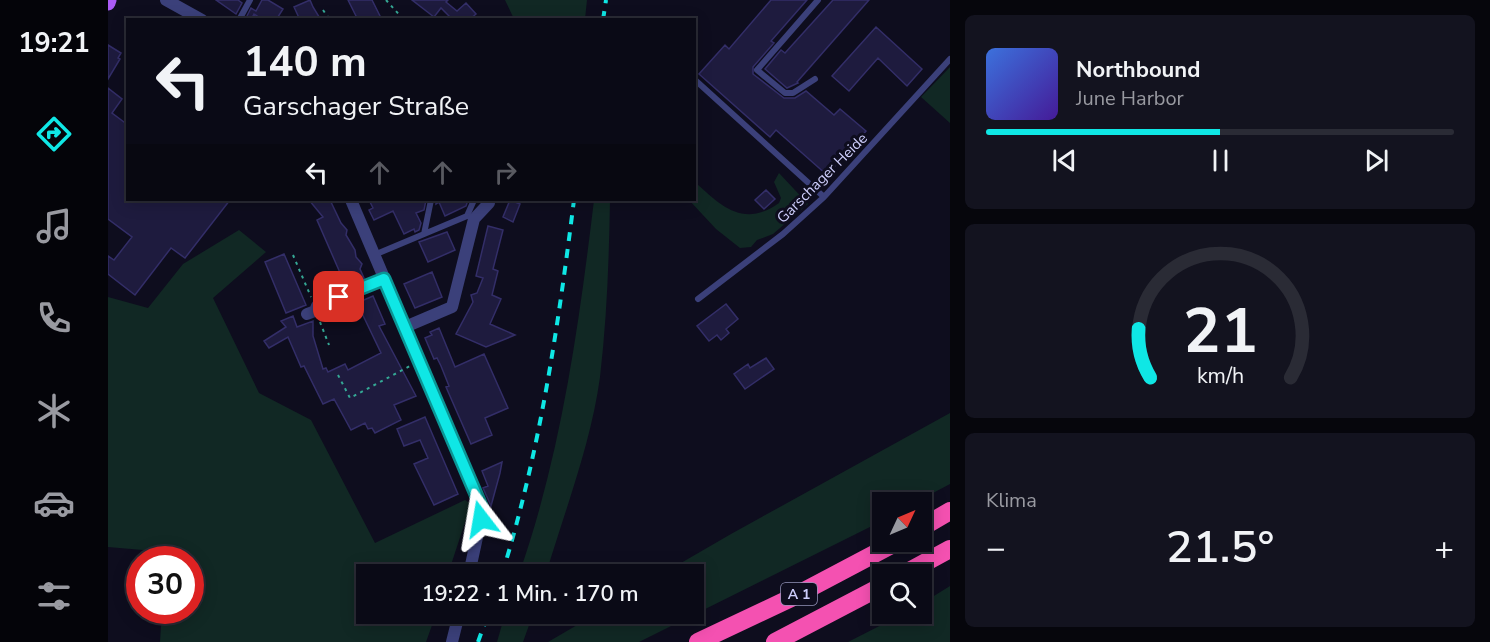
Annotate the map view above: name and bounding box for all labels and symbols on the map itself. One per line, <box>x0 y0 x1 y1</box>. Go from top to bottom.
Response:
street label: Garschager Heide <box>772 128 872 228</box>
pin <box>313 271 364 322</box>
position arrow <box>449 487 513 551</box>
north arrow <box>872 492 932 552</box>
speed limit sign: 30 <box>126 546 204 624</box>
road number: A 1 <box>781 583 817 605</box>

